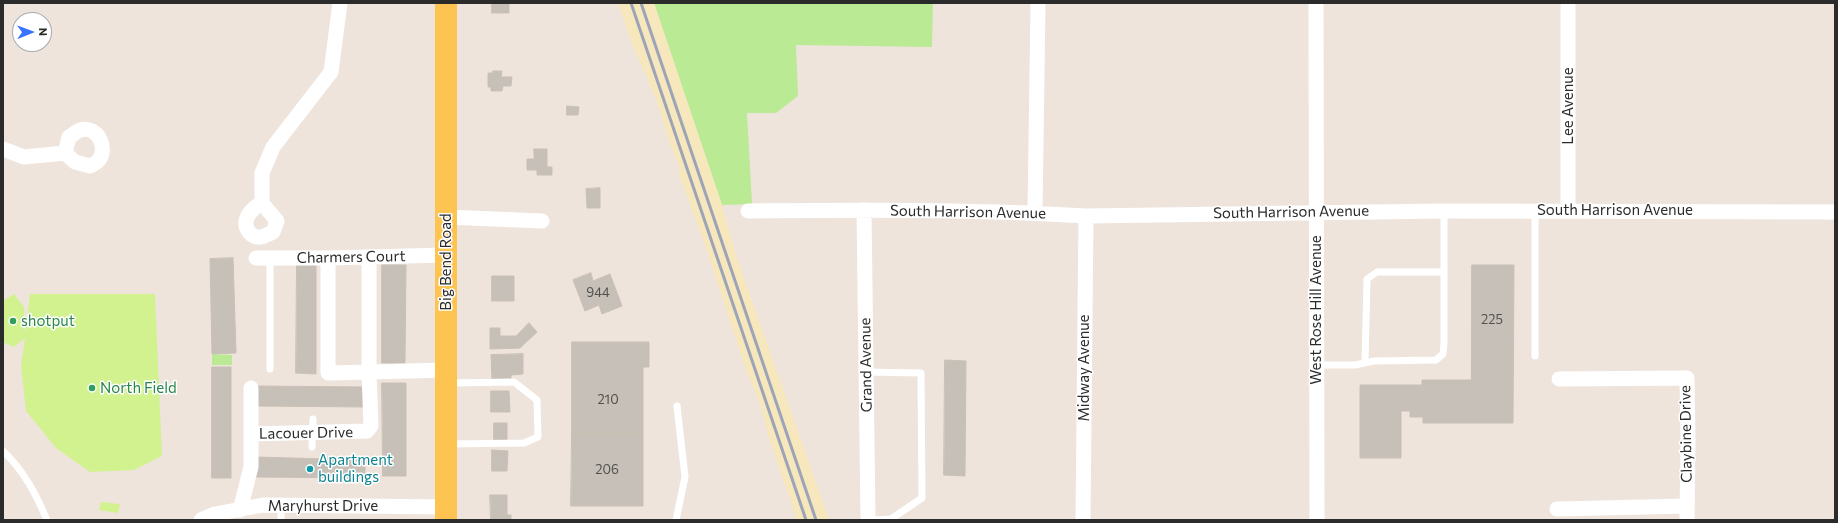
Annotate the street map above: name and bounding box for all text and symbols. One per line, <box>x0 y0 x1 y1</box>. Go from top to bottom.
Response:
north arrow <box>12 12 52 52</box>
text: N <box>37 28 50 36</box>
street label: Lee Avenue <box>1559 67 1577 145</box>
street label: South Harrison Avenue <box>1537 201 1693 219</box>
street label: South Harrison Avenue <box>890 202 1046 222</box>
street label: South Harrison Avenue <box>1213 202 1369 222</box>
street label: Big Bend Road <box>437 213 455 311</box>
street label: West Rose Hill Avenue <box>1307 235 1325 385</box>
street label: Charmers Court <box>296 247 406 267</box>
house number: 944 <box>586 285 610 301</box>
place label: shotput <box>21 312 75 330</box>
house number: 225 <box>1481 312 1503 328</box>
street label: Midway Avenue <box>1075 314 1093 422</box>
marker: shotput <box>8 316 18 326</box>
street label: Grand Avenue <box>856 317 876 413</box>
place label: North Field <box>100 379 177 397</box>
marker: North Field <box>87 383 97 393</box>
street label: Claybine Drive <box>1676 385 1696 483</box>
house number: 210 <box>597 392 619 408</box>
street label: Lacouer Drive <box>259 423 353 443</box>
place label: Apartment buildings <box>318 451 393 486</box>
house number: 206 <box>595 462 619 478</box>
marker: Apartment buildings <box>305 464 315 474</box>
street label: Maryhurst Drive <box>268 497 378 515</box>

